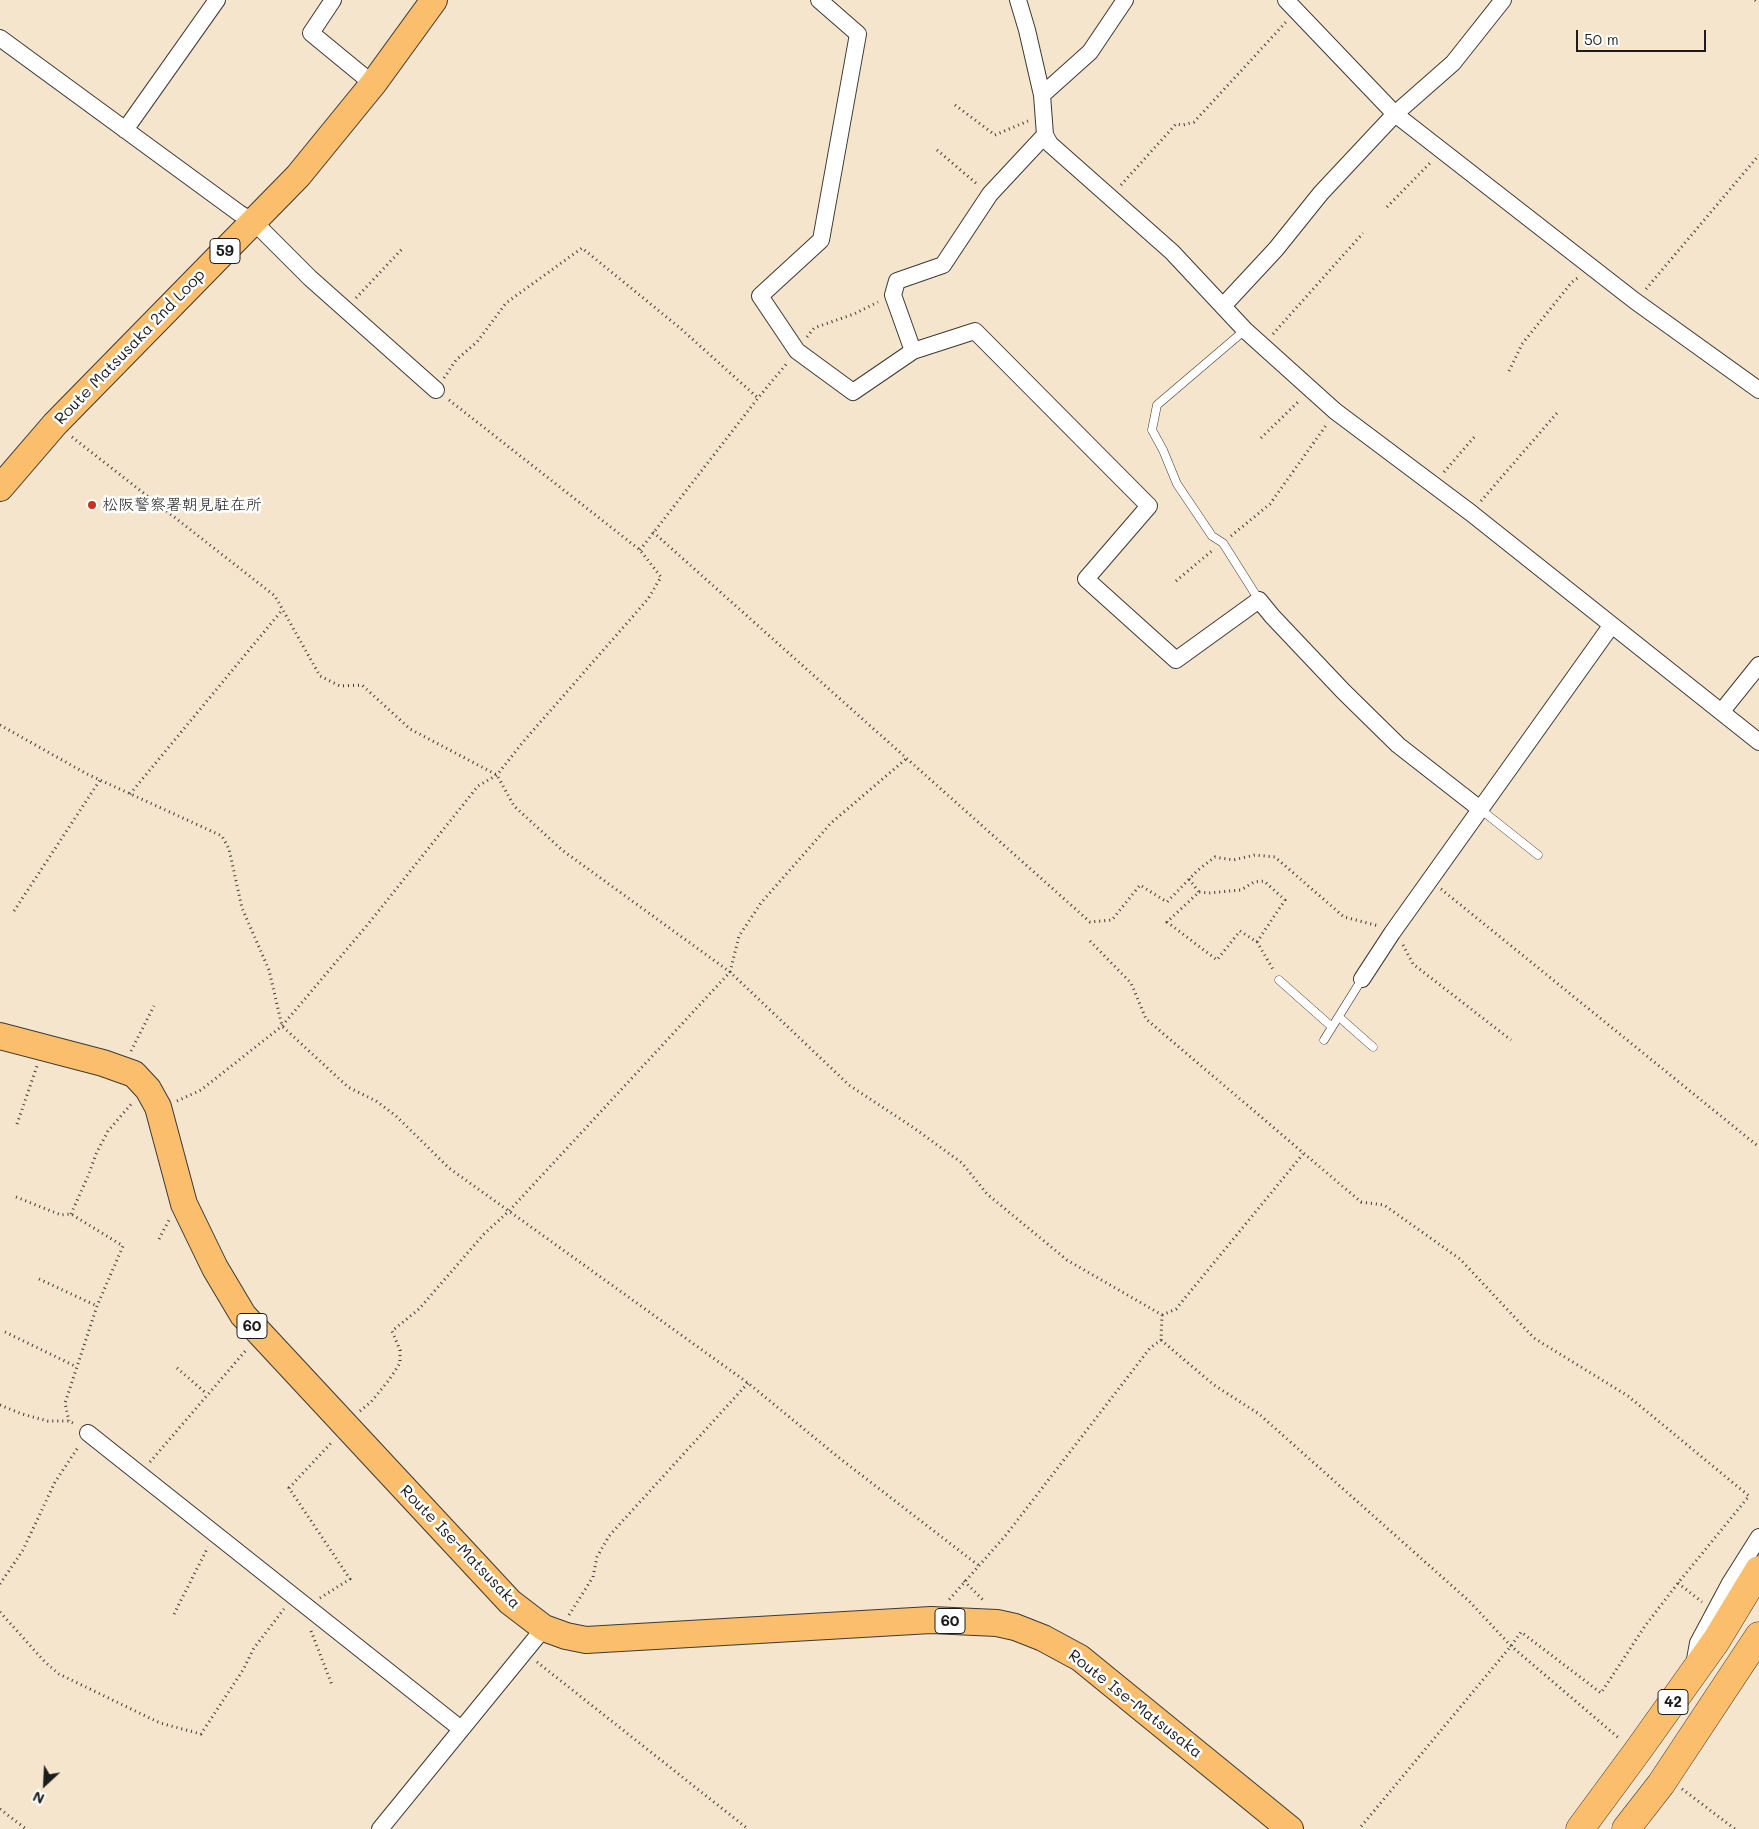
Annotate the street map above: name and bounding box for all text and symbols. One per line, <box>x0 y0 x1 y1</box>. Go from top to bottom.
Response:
scale bar <box>1579 20 1709 52</box>
text: 50 m <box>1584 29 1619 49</box>
road number: 59 <box>210 238 240 264</box>
street label: Route Matsusaka 2nd Loop <box>51 265 209 429</box>
place label: 松阪警察署朝見駐在所 <box>102 495 262 515</box>
marker: 松阪警察署朝見駐在所 <box>86 499 98 511</box>
road number: 60 <box>237 1314 267 1338</box>
street label: Route Ise-Matsusaka <box>396 1481 524 1613</box>
road number: 60 <box>935 1608 965 1634</box>
street label: Route Ise-Matsusaka <box>1064 1646 1206 1762</box>
road number: 42 <box>1658 1690 1688 1714</box>
north arrow <box>20 1759 70 1809</box>
text: N <box>30 1787 47 1809</box>

